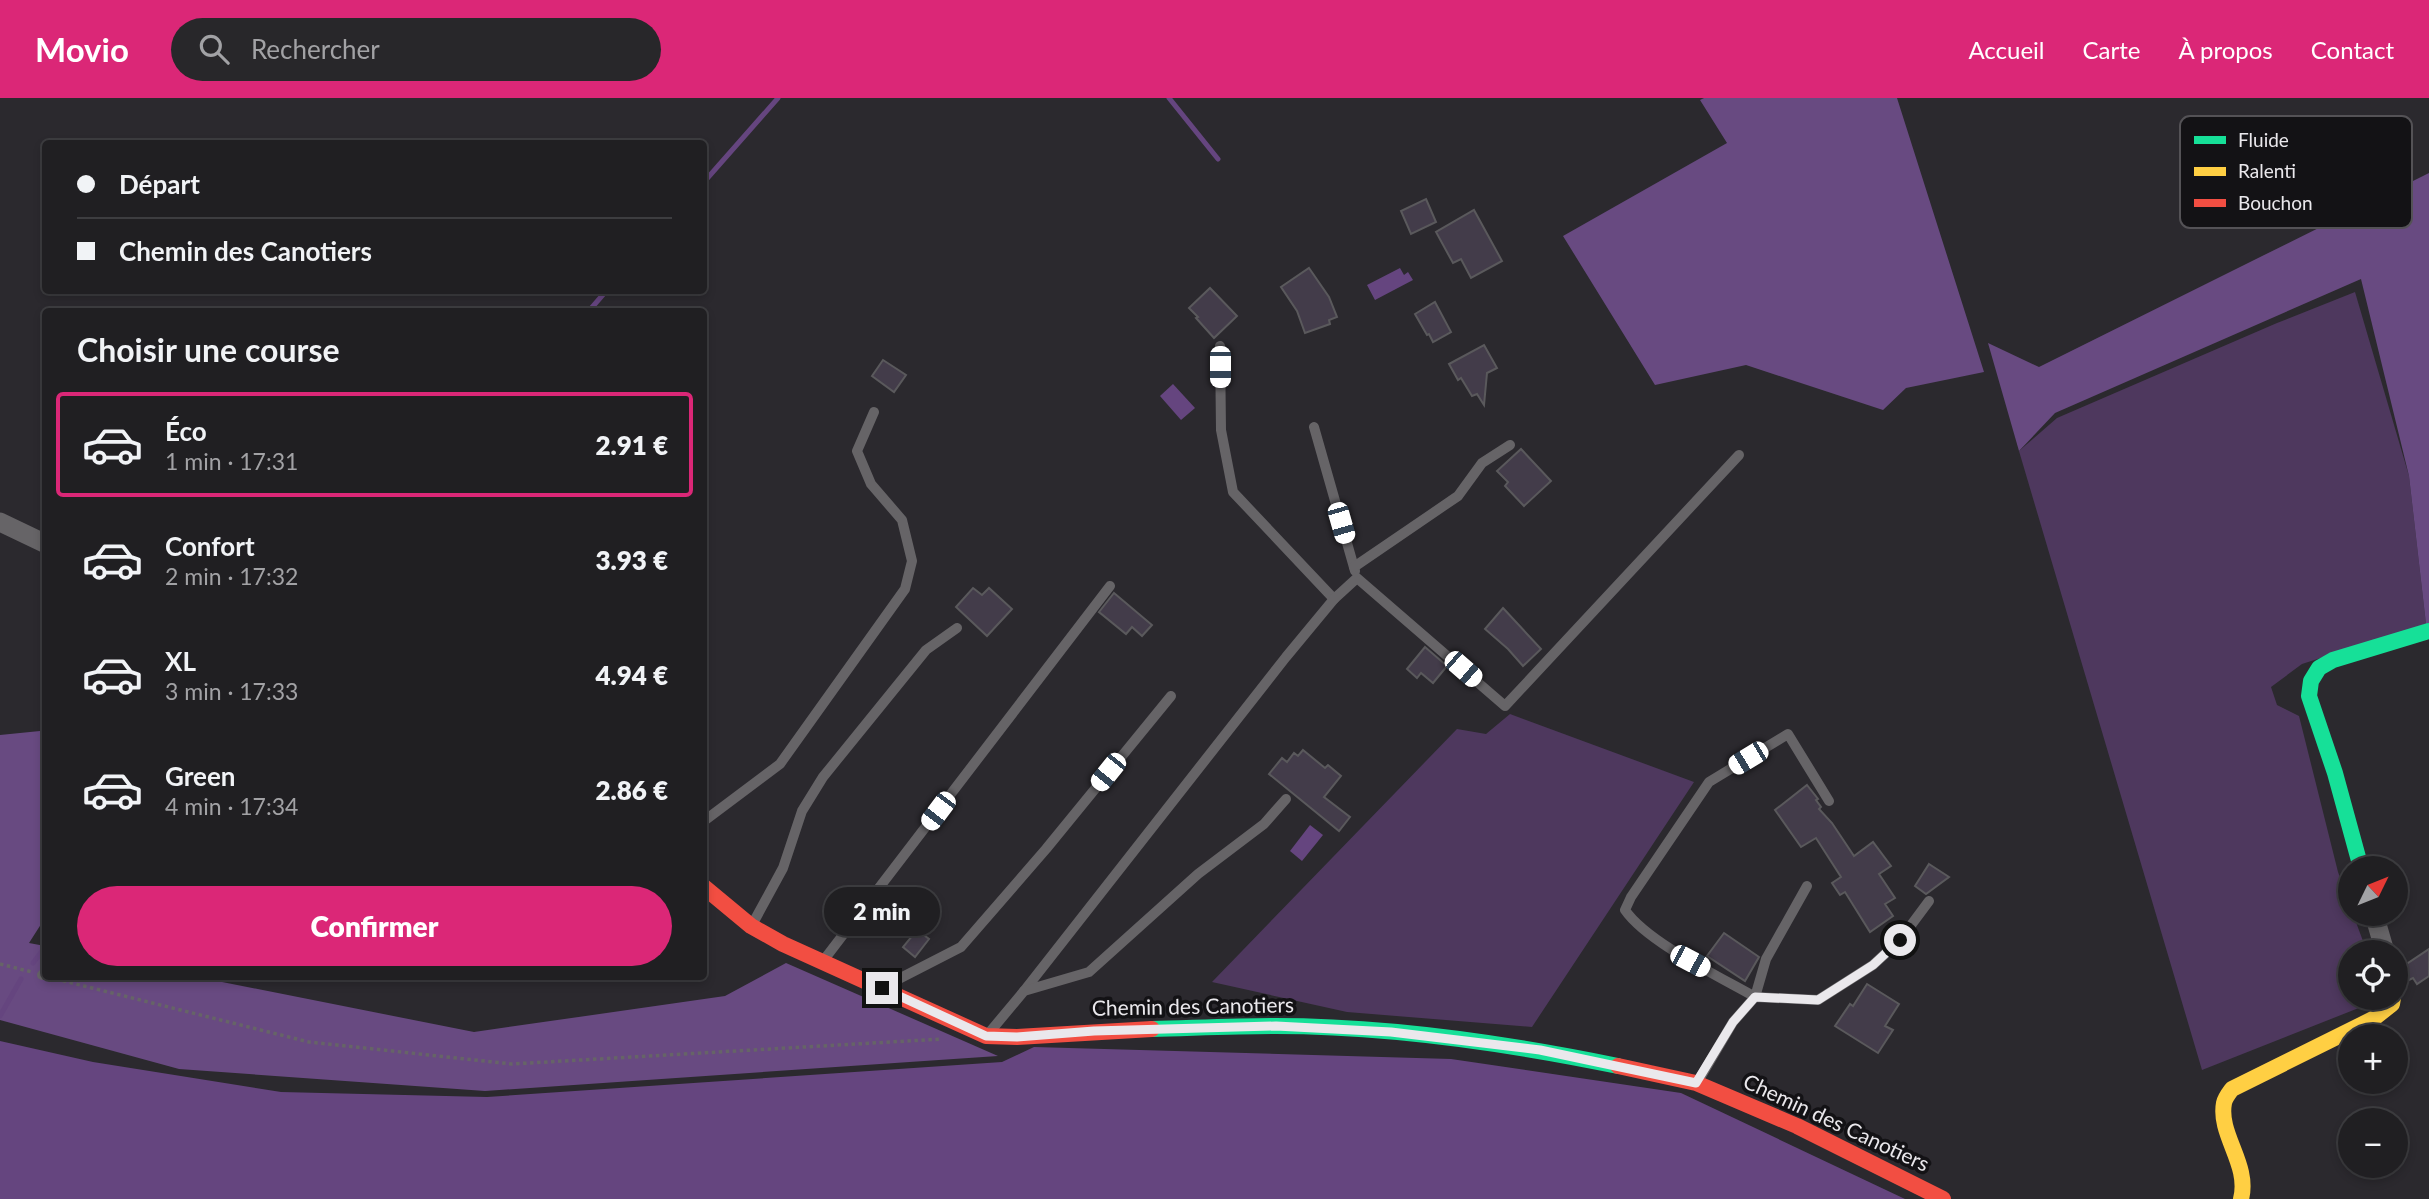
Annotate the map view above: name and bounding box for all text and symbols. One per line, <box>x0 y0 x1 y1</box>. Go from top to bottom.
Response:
search box <box>171 18 661 81</box>
text: Movio <box>35 29 129 69</box>
icon: search <box>195 30 233 68</box>
text: Rechercher <box>251 33 380 65</box>
text: Accueil <box>1968 35 2044 64</box>
text: Carte <box>2082 35 2140 64</box>
text: À propos <box>2178 35 2273 64</box>
text: Contact <box>2311 35 2394 64</box>
legend <box>2180 116 2412 228</box>
text: Fluide <box>2238 128 2289 151</box>
text: Ralenti <box>2238 159 2296 182</box>
text: Départ <box>119 168 200 200</box>
text: Bouchon <box>2238 191 2313 214</box>
text: Chemin des Canotiers <box>119 235 372 267</box>
text: Choisir une course <box>77 330 340 369</box>
car <box>1210 346 1231 388</box>
icon: car <box>81 413 144 476</box>
text: Éco <box>165 415 207 447</box>
text: 2.91 € <box>595 429 668 461</box>
text: 1 min · 17:31 <box>165 447 298 475</box>
car <box>1326 500 1357 546</box>
icon: car <box>81 528 144 591</box>
text: Confort <box>165 530 255 562</box>
text: 3.93 € <box>595 544 668 576</box>
text: 2 min · 17:32 <box>165 562 298 590</box>
icon: car <box>81 643 144 706</box>
text: XL <box>165 645 196 677</box>
car <box>1441 647 1486 691</box>
text: 4.94 € <box>595 659 668 691</box>
text: 3 min · 17:33 <box>165 677 298 705</box>
car <box>1725 738 1772 778</box>
car <box>1087 749 1130 795</box>
icon: car <box>81 758 144 821</box>
text: Green <box>165 760 235 792</box>
text: 2.86 € <box>595 774 668 806</box>
car <box>917 788 960 834</box>
text: 4 min · 17:34 <box>165 792 298 820</box>
north arrow <box>2338 856 2408 926</box>
map controls <box>2338 856 2408 1178</box>
button: Confirmer <box>77 886 672 966</box>
callout: 2 min <box>824 886 940 936</box>
text: 2 min <box>853 897 911 925</box>
route start <box>1884 924 1916 956</box>
button: locate <box>2338 940 2408 1010</box>
car <box>1667 942 1714 980</box>
route end <box>866 972 898 1004</box>
street label: Chemin des Canotiers <box>1092 991 1294 1020</box>
button: + <box>2338 1024 2408 1094</box>
street label: Chemin des Canotiers <box>1740 1068 1934 1176</box>
button: − <box>2338 1108 2408 1178</box>

